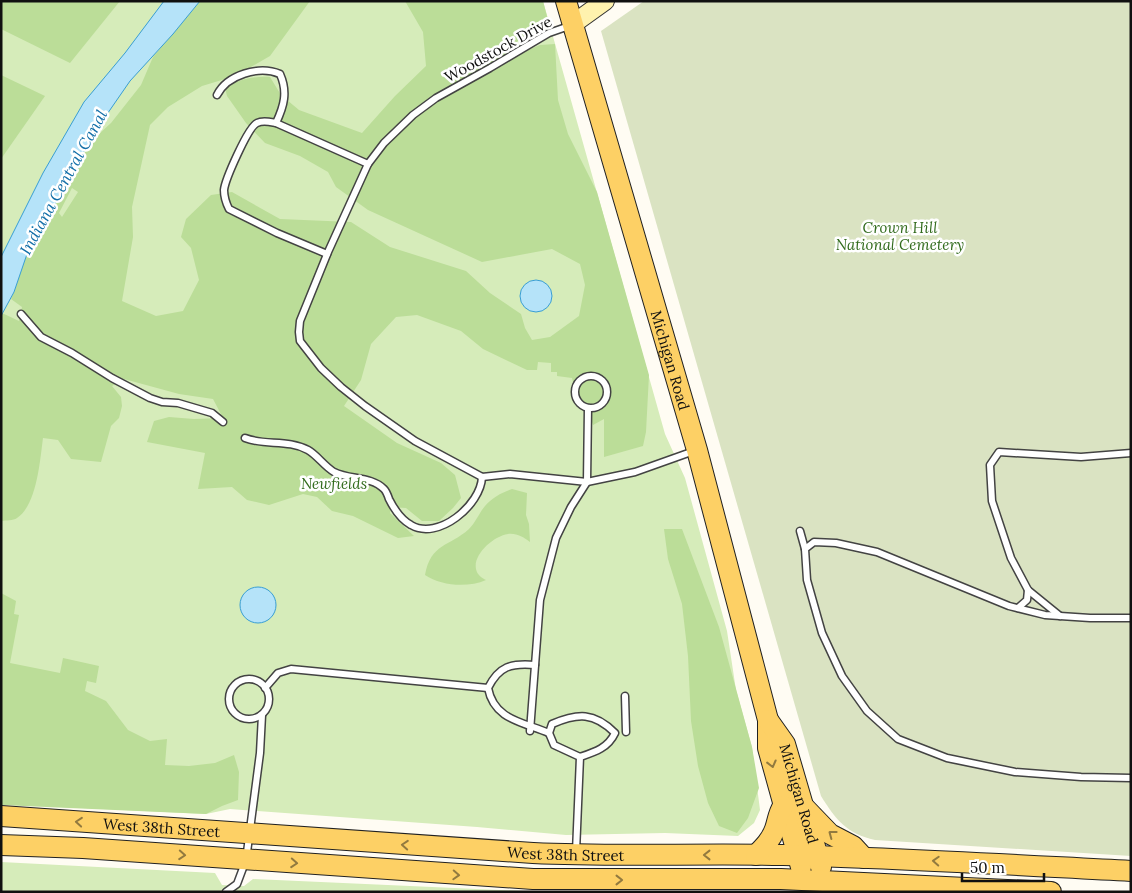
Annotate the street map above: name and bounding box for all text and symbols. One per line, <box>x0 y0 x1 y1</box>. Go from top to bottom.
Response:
street label: Woodstock Drive <box>441 12 555 86</box>
water label: Indiana Central Canal <box>15 106 111 258</box>
park label: Crown Hill National Cemetery <box>836 218 964 254</box>
street label: Michigan Road <box>647 308 694 412</box>
park label: Newfields <box>301 474 367 493</box>
street label: Michigan Road <box>776 741 823 846</box>
one-way arrow <box>766 759 777 768</box>
street label: West 38th Street <box>102 814 221 841</box>
one-way arrow <box>75 817 83 828</box>
one-way arrow <box>828 831 838 840</box>
one-way arrow <box>400 840 408 851</box>
street label: West 38th Street <box>506 842 625 864</box>
one-way arrow <box>178 849 186 860</box>
one-way arrow <box>703 850 710 860</box>
scale bar <box>962 850 1044 882</box>
one-way arrow <box>932 856 940 867</box>
one-way arrow <box>291 857 299 868</box>
text: 50 m <box>970 858 1005 877</box>
one-way arrow <box>453 869 461 880</box>
one-way arrow <box>615 875 623 885</box>

